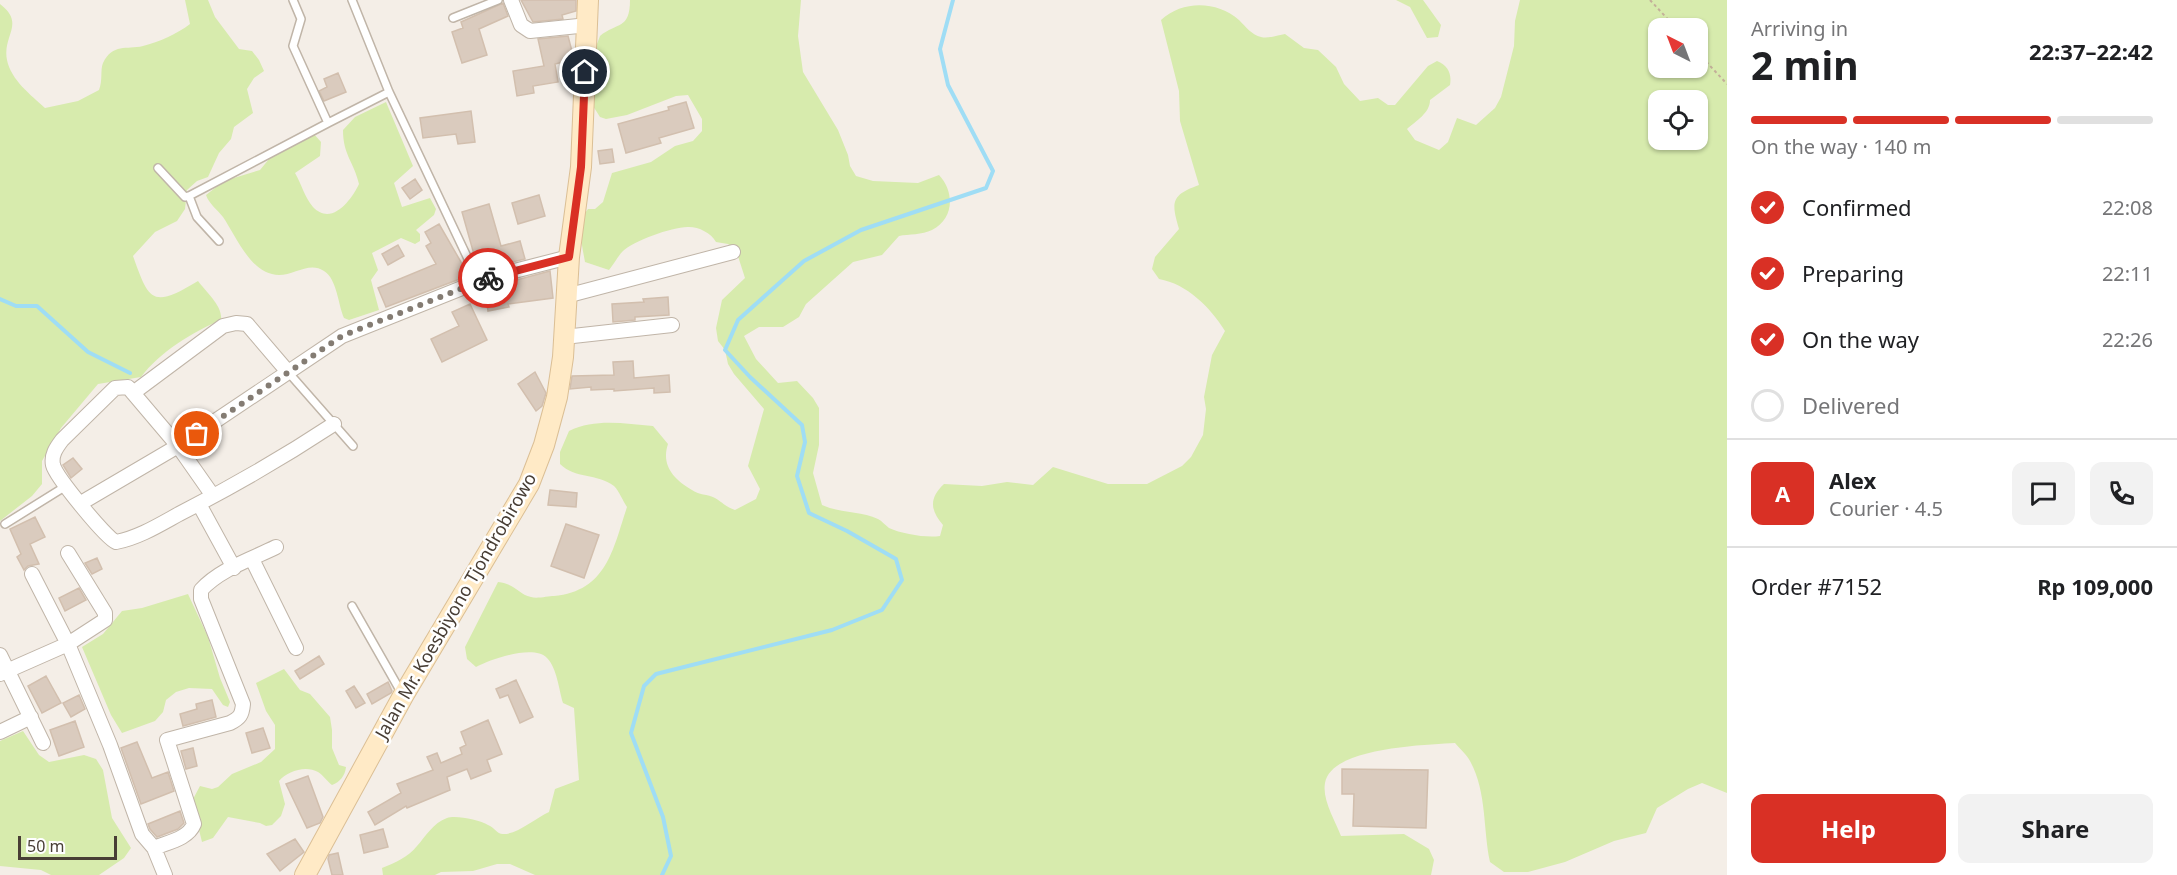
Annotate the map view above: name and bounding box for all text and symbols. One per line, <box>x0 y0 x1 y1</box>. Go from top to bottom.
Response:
text: Arriving in <box>1751 15 1848 42</box>
north arrow <box>1648 18 1708 78</box>
map controls <box>1648 18 1708 150</box>
text: 22:37–22:42 <box>2029 36 2153 66</box>
text: 2 min <box>1751 38 1858 91</box>
pin <box>559 46 610 97</box>
icon: home <box>568 55 601 88</box>
button: locate <box>1648 90 1708 150</box>
text: On the way · 140 m <box>1751 133 1931 160</box>
icon: check <box>1751 191 1784 224</box>
text: Confirmed <box>1802 192 1912 222</box>
text: 22:08 <box>2102 194 2153 221</box>
courier <box>458 248 518 308</box>
icon: check <box>1751 257 1784 290</box>
text: Preparing <box>1802 258 1904 288</box>
text: 22:11 <box>2102 260 2153 287</box>
icon: bike <box>472 262 505 295</box>
icon: check <box>1751 323 1784 356</box>
text: On the way <box>1802 324 1919 354</box>
text: 22:26 <box>2102 326 2153 353</box>
text: Delivered <box>1802 390 1900 420</box>
pin <box>171 408 222 459</box>
icon: bag <box>180 417 213 450</box>
button: chat <box>2012 462 2075 525</box>
button: phone <box>2090 462 2153 525</box>
text: Alex <box>1829 465 1876 495</box>
street label: Jalan Mr. Koesbiyono Tjondrobirowo <box>368 468 541 745</box>
text: A <box>1775 478 1790 508</box>
text: Courier · 4.5 <box>1829 495 1943 522</box>
text: Order #7152 <box>1751 571 1882 601</box>
text: Rp 109,000 <box>2037 571 2153 601</box>
button: Help <box>1751 794 1946 863</box>
button: Share <box>1958 794 2153 863</box>
scale bar <box>18 833 117 860</box>
text: 50 m <box>27 835 64 857</box>

